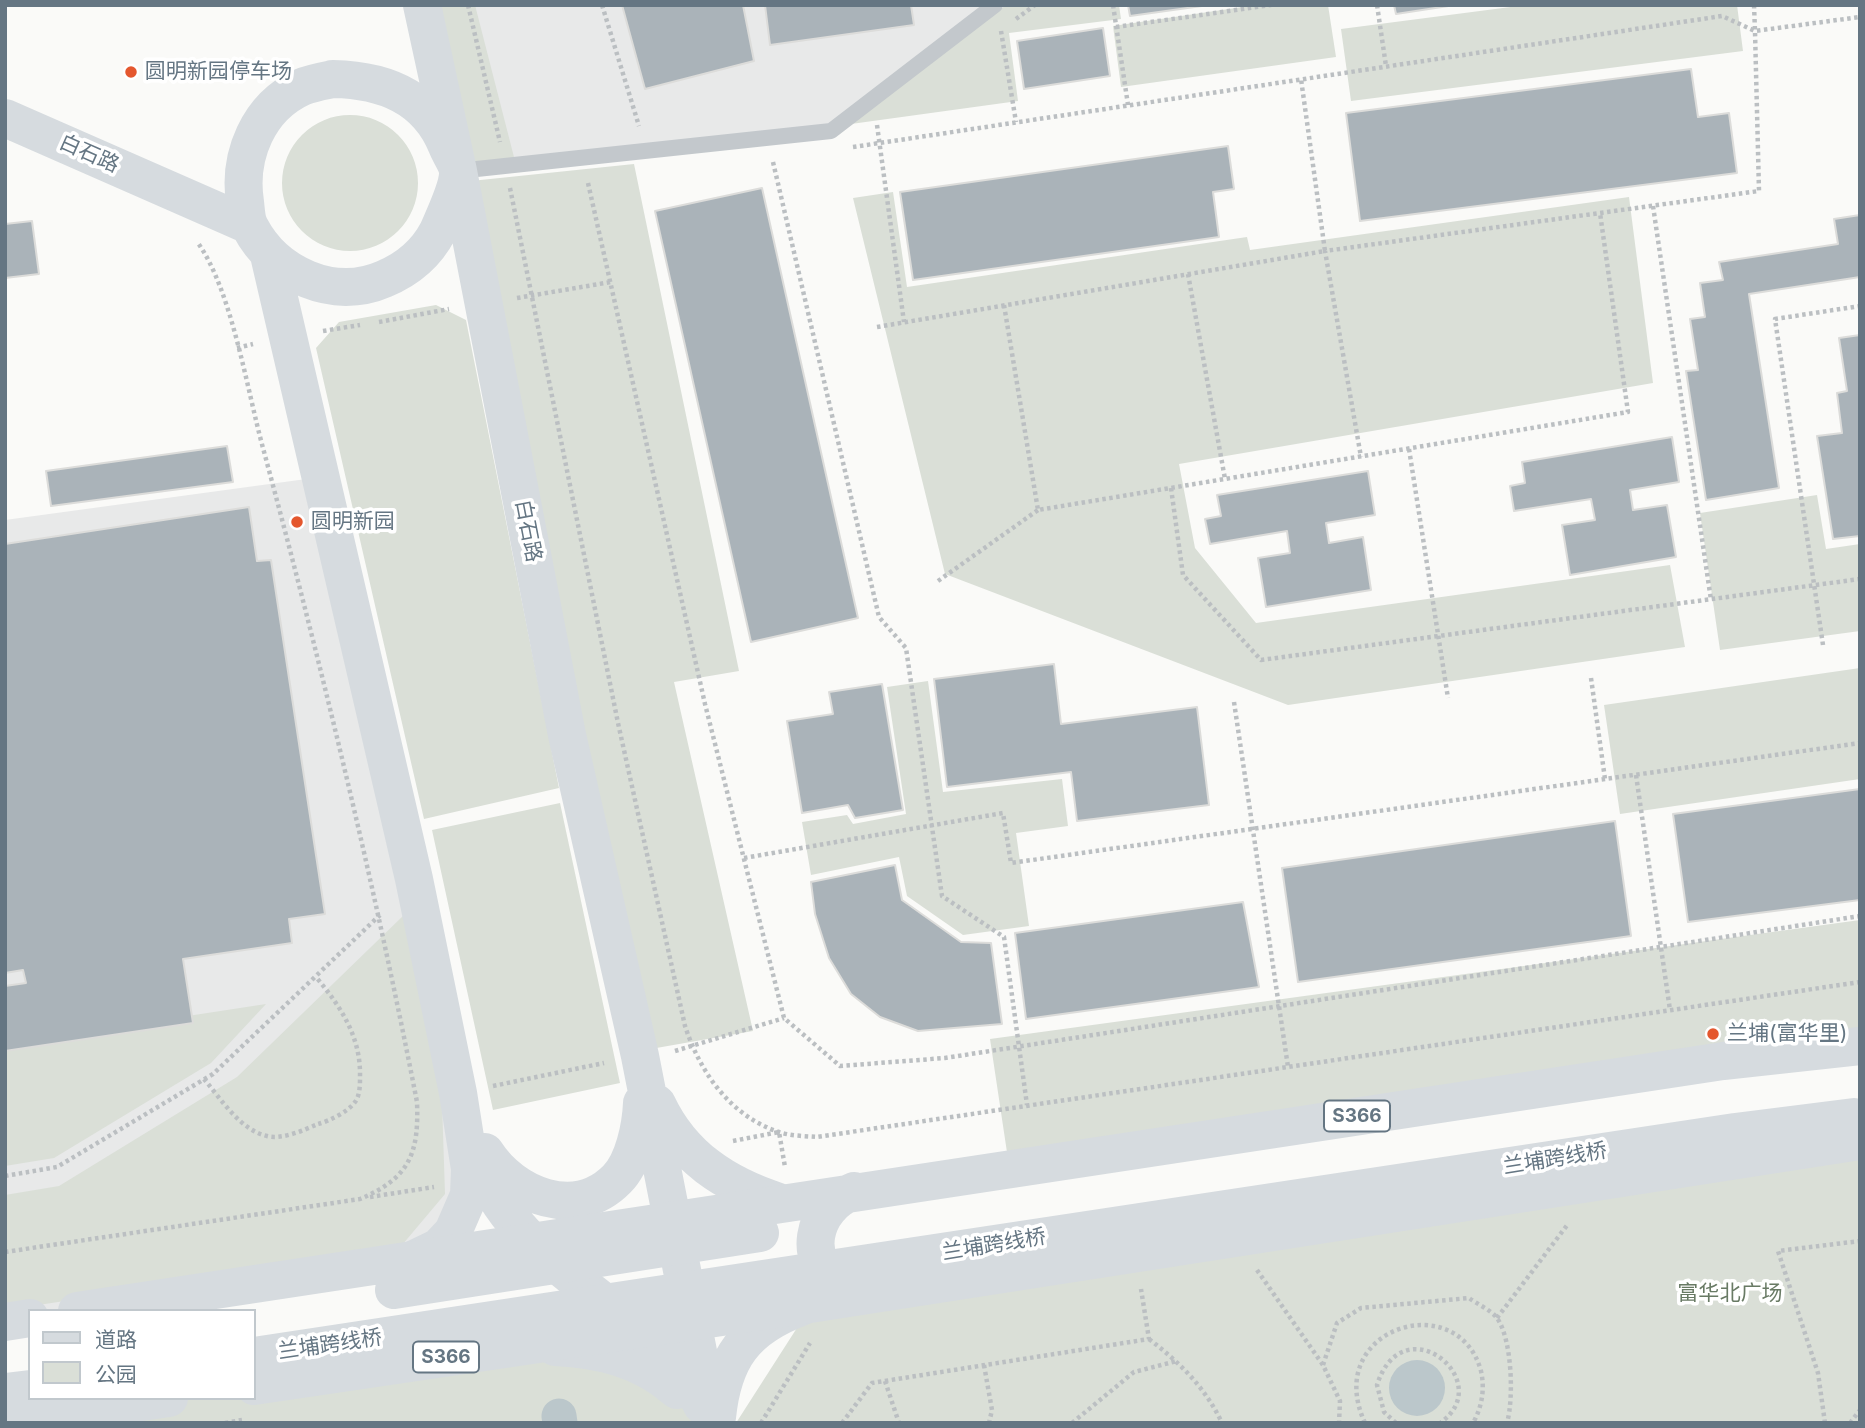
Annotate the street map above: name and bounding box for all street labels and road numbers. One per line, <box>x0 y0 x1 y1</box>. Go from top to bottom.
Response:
street label: 白石路 <box>55 130 123 178</box>
street label: 白石路 <box>510 498 546 564</box>
road number: S366 <box>1324 1100 1390 1132</box>
street label: 兰埔跨线桥 <box>1501 1138 1609 1180</box>
street label: 兰埔跨线桥 <box>940 1224 1048 1266</box>
street label: 兰埔跨线桥 <box>276 1325 384 1365</box>
road number: S366 <box>413 1342 479 1372</box>

